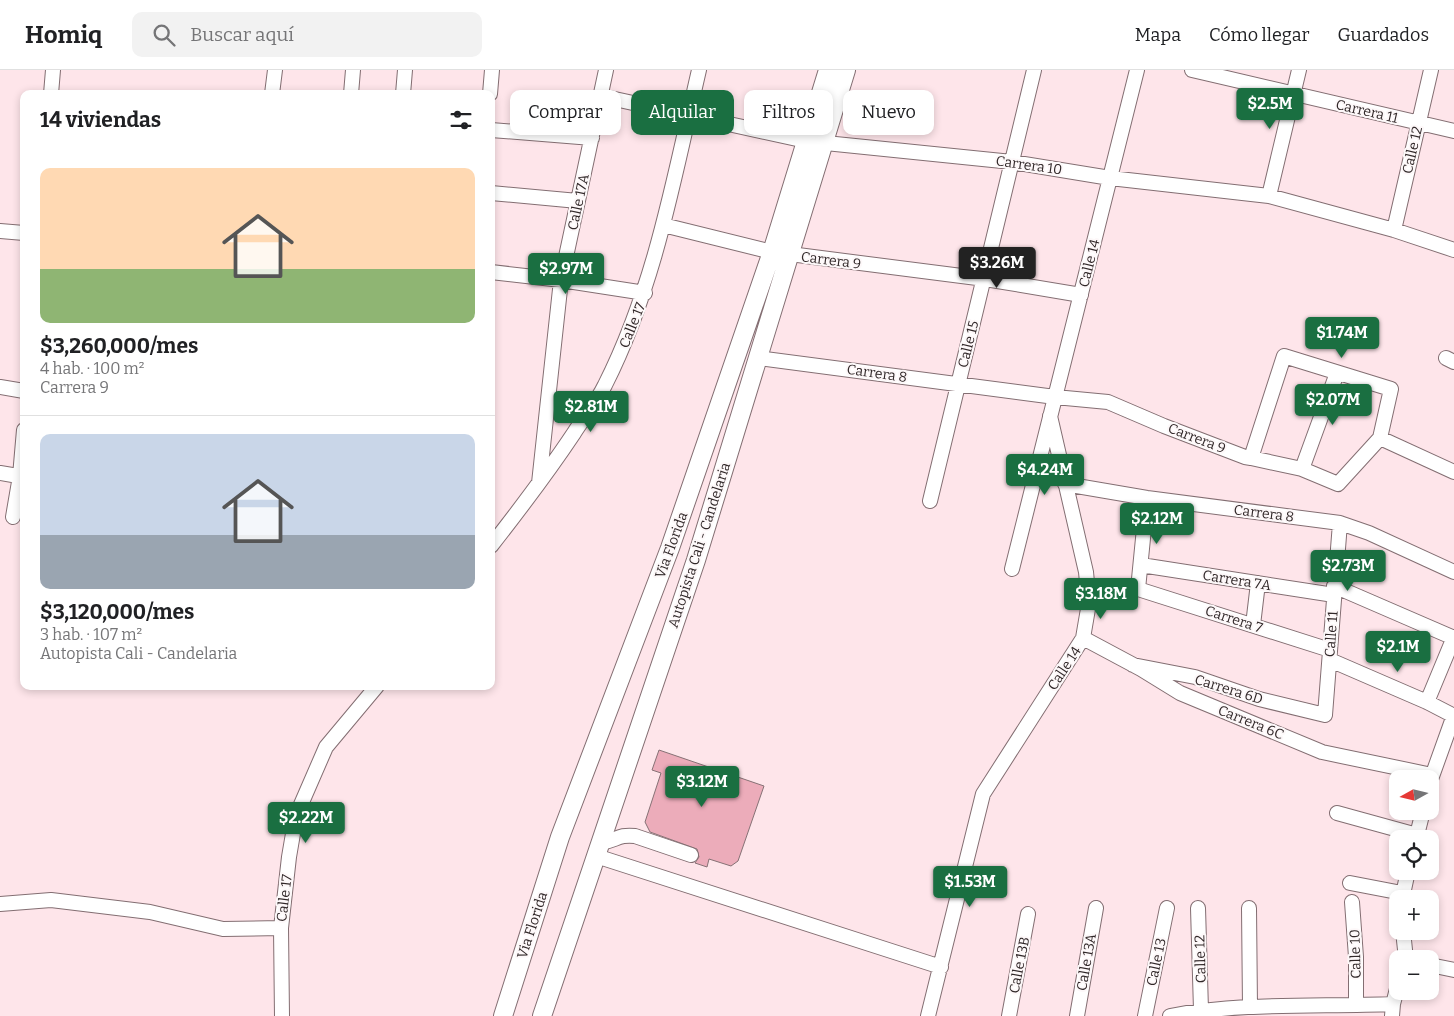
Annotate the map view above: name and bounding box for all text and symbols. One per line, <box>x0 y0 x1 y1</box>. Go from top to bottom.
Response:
search box <box>132 12 482 57</box>
text: Homiq <box>25 21 102 49</box>
icon: search <box>150 21 178 49</box>
text: Buscar aquí <box>190 23 294 46</box>
text: Mapa <box>1135 24 1181 46</box>
text: Cómo llegar <box>1209 24 1310 46</box>
text: Guardados <box>1338 24 1429 46</box>
pin: $2.5M <box>1235 88 1305 130</box>
chip: Comprar <box>510 90 621 135</box>
chip: Alquilar <box>631 90 734 135</box>
chip: Filtros <box>744 90 833 135</box>
chip: Nuevo <box>843 90 934 135</box>
text: $2.5M <box>1247 94 1293 113</box>
street label: Carrera 11 <box>1334 96 1400 127</box>
icon: filters <box>447 106 475 134</box>
text: 14 viviendas <box>40 107 161 133</box>
street label: Calle 12 <box>1399 125 1426 176</box>
street label: Carrera 10 <box>995 152 1063 179</box>
street label: Calle 17A <box>564 172 593 232</box>
icon: home <box>213 201 303 291</box>
street label: Calle 14 <box>1075 237 1104 289</box>
pin: $3.26M <box>956 246 1038 289</box>
street label: Carrera 9 <box>800 248 862 273</box>
pin: $2.97M <box>525 252 607 295</box>
text: $3.26M <box>970 253 1024 272</box>
text: $2.97M <box>539 259 593 278</box>
street label: Calle 17 <box>616 300 649 350</box>
pin: $1.74M <box>1301 316 1383 359</box>
street label: Calle 15 <box>954 319 983 370</box>
text: $1.74M <box>1316 323 1368 342</box>
text: $3,260,000/mes <box>40 333 198 359</box>
text: 4 hab. · 100 m² <box>40 359 145 378</box>
street label: Carrera 8 <box>846 361 908 386</box>
text: Carrera 9 <box>40 378 109 397</box>
pin: $2.07M <box>1292 384 1374 426</box>
pin: $2.81M <box>550 390 632 433</box>
text: $2.07M <box>1306 390 1360 409</box>
text: $2.81M <box>565 397 617 416</box>
street label: Carrera 9 <box>1166 420 1228 457</box>
pin: $4.24M <box>1004 454 1086 496</box>
street label: Autopista Cali - Candelaria <box>665 460 734 630</box>
text: $4.24M <box>1017 460 1073 479</box>
icon: home <box>213 466 303 556</box>
street label: Carrera 8 <box>1233 501 1295 526</box>
pin: $2.12M <box>1116 502 1198 545</box>
street label: Via Florida <box>652 509 691 581</box>
text: $2.12M <box>1131 509 1183 528</box>
pin: $2.73M <box>1307 550 1389 592</box>
text: $2.73M <box>1322 556 1374 575</box>
street label: Carrera 7A <box>1201 567 1272 594</box>
pin: $3.18M <box>1060 578 1142 620</box>
text: $3.18M <box>1075 584 1127 603</box>
text: $3,120,000/mes <box>40 599 194 625</box>
street label: Carrera 7 <box>1203 602 1265 637</box>
street label: Calle 11 <box>1321 610 1342 658</box>
text: 3 hab. · 107 m² <box>40 625 142 644</box>
pin: $2.1M <box>1363 630 1433 673</box>
text: $2.1M <box>1376 637 1420 656</box>
street label: Calle 14 <box>1044 643 1085 693</box>
text: Autopista Cali - Candelaria <box>40 644 237 663</box>
street label: Carrera 6D <box>1193 671 1265 708</box>
street label: Carrera 6C <box>1215 702 1286 743</box>
pin: $3.12M <box>661 766 743 808</box>
north arrow <box>1389 770 1439 820</box>
map controls <box>1389 770 1439 1000</box>
text: $3.12M <box>676 772 728 791</box>
pin: $2.22M <box>265 802 347 844</box>
text: $2.22M <box>279 808 333 827</box>
button: locate <box>1389 830 1439 880</box>
pin: $1.53M <box>929 866 1011 908</box>
text: $1.53M <box>944 872 996 891</box>
street label: Calle 17 <box>273 873 296 923</box>
street label: Via Florida <box>514 889 551 961</box>
button: + <box>1389 890 1439 940</box>
street label: Calle 10 <box>1346 929 1365 979</box>
street label: Calle 13A <box>1073 932 1100 992</box>
street label: Calle 13B <box>1006 935 1033 995</box>
street label: Calle 12 <box>1191 935 1210 983</box>
street label: Calle 13 <box>1143 937 1170 988</box>
button: − <box>1389 950 1439 1000</box>

